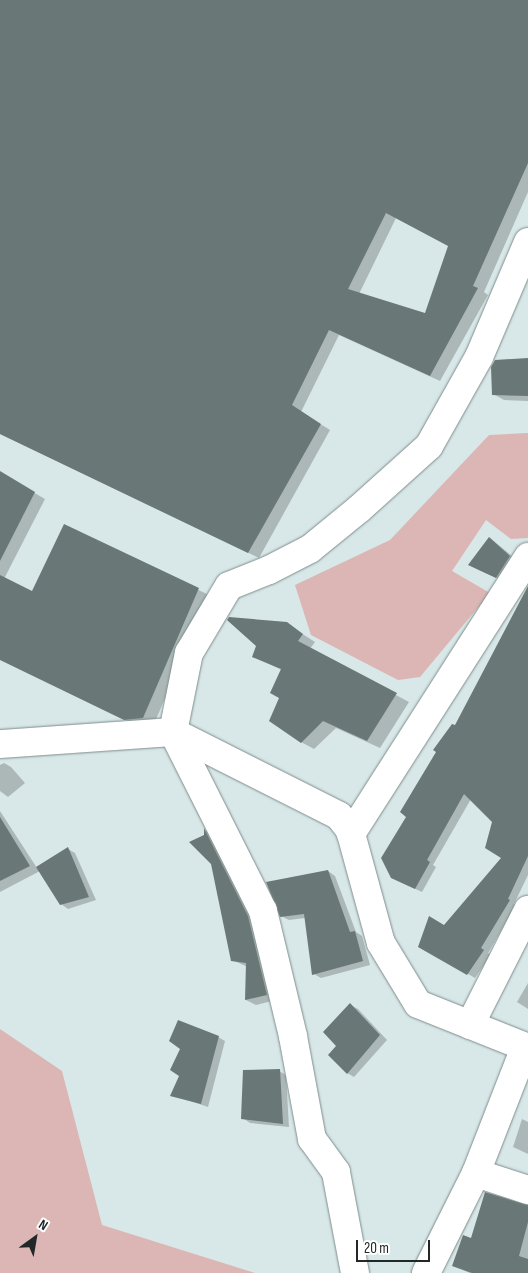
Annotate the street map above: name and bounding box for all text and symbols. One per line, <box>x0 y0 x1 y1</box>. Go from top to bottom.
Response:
north arrow <box>10 1213 60 1263</box>
text: N <box>36 1216 51 1234</box>
scale bar <box>358 1230 432 1262</box>
text: 20 m <box>364 1239 389 1258</box>

